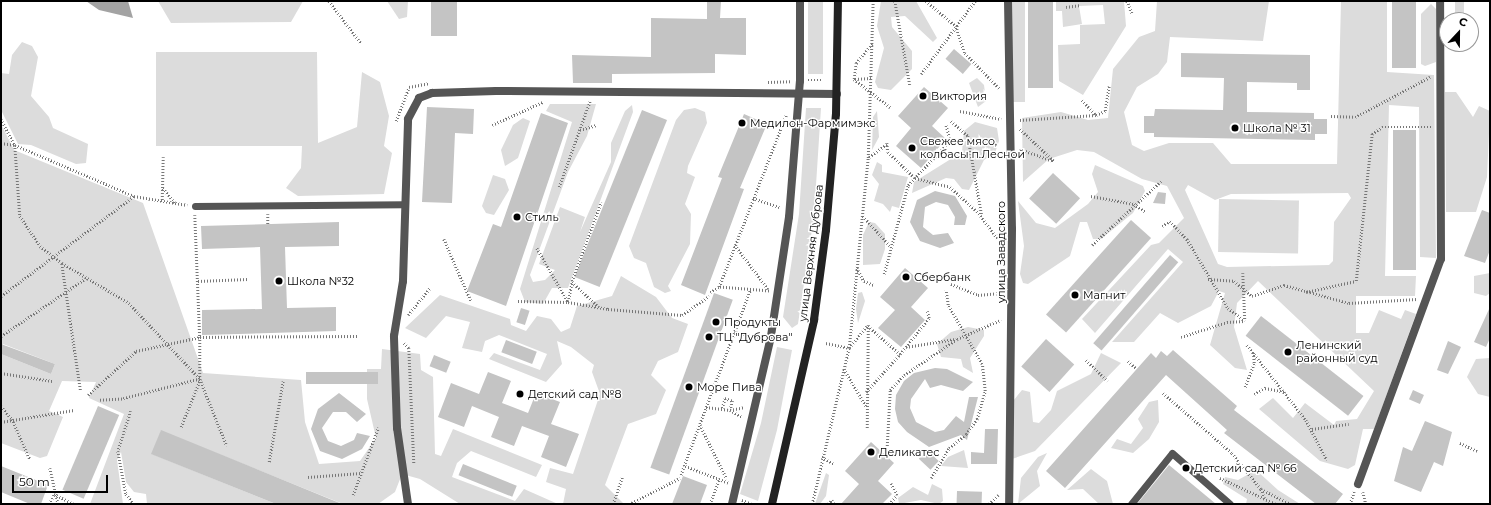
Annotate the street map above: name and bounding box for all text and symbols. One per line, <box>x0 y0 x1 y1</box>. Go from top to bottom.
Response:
north arrow <box>1439 12 1479 52</box>
text: С <box>1457 14 1469 30</box>
place label: Виктория <box>931 89 987 103</box>
marker: Виктория <box>918 91 928 101</box>
place label: Медилон-Фармимэкс <box>750 116 875 130</box>
marker: Медилон-Фармимэкс <box>737 118 747 128</box>
place label: Школа № 31 <box>1243 121 1311 135</box>
marker: Школа № 31 <box>1230 123 1240 133</box>
place label: Свежее мясо, колбасы п.Лесной <box>920 135 1025 161</box>
marker: Свежее мясо, колбасы п.Лесной <box>907 143 917 153</box>
street label: улица Верхняя Дуброва <box>796 184 826 322</box>
street label: улица Завадского <box>994 201 1008 303</box>
place label: Стиль <box>525 210 559 224</box>
marker: Стиль <box>512 212 522 222</box>
place label: Сбербанк <box>914 270 971 284</box>
marker: Сбербанк <box>901 272 911 282</box>
place label: Школа №32 <box>287 274 354 288</box>
marker: Школа №32 <box>274 276 284 286</box>
place label: Магнит <box>1083 288 1125 302</box>
marker: Магнит <box>1070 290 1080 300</box>
place label: Продукты <box>724 315 781 329</box>
marker: Продукты <box>711 317 721 327</box>
place label: ТЦ "Дуброва" <box>717 330 793 344</box>
marker: ТЦ "Дуброва" <box>704 332 714 342</box>
place label: Ленинский районный суд <box>1296 339 1378 365</box>
marker: Ленинский районный суд <box>1283 347 1293 357</box>
place label: Море Пива <box>697 380 762 394</box>
marker: Море Пива <box>684 382 694 392</box>
place label: Детский сад №8 <box>528 387 622 401</box>
marker: Детский сад №8 <box>515 389 525 399</box>
place label: Деликатес <box>879 445 939 459</box>
marker: Деликатес <box>866 447 876 457</box>
place label: Детский сад № 66 <box>1194 461 1297 475</box>
marker: Детский сад № 66 <box>1181 463 1191 473</box>
scale bar <box>14 467 110 493</box>
text: 50 m <box>19 474 50 489</box>

